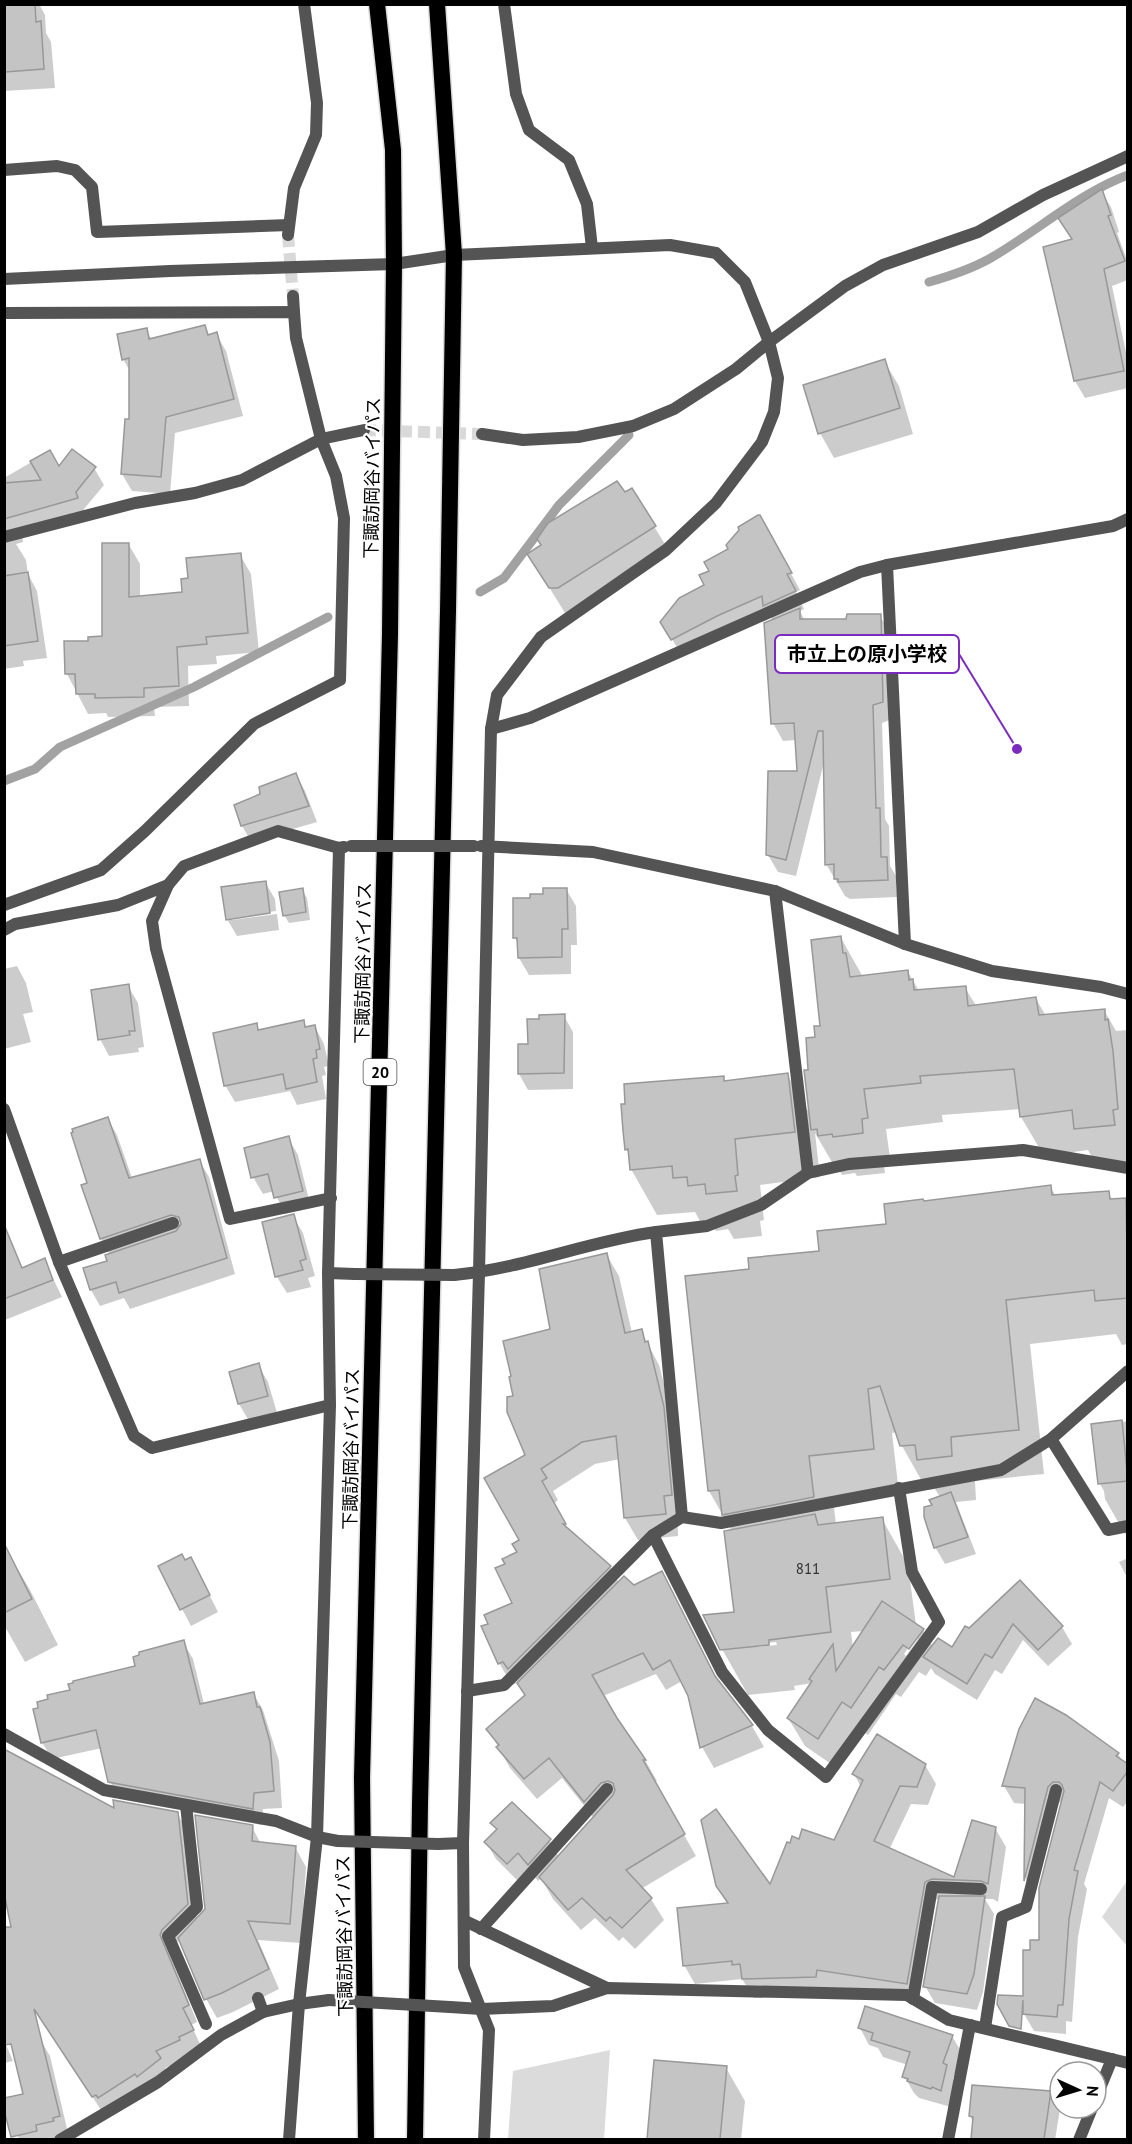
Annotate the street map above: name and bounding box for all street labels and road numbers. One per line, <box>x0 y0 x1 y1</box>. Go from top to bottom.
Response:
street label: 下諏訪岡谷バイパス <box>359 397 385 559</box>
street label: 下諏訪岡谷バイパス <box>350 882 376 1044</box>
road number: 20 <box>364 1059 397 1085</box>
street label: 下諏訪岡谷バイパス <box>338 1368 364 1530</box>
street label: 下諏訪岡谷バイパス <box>331 1855 357 2017</box>

